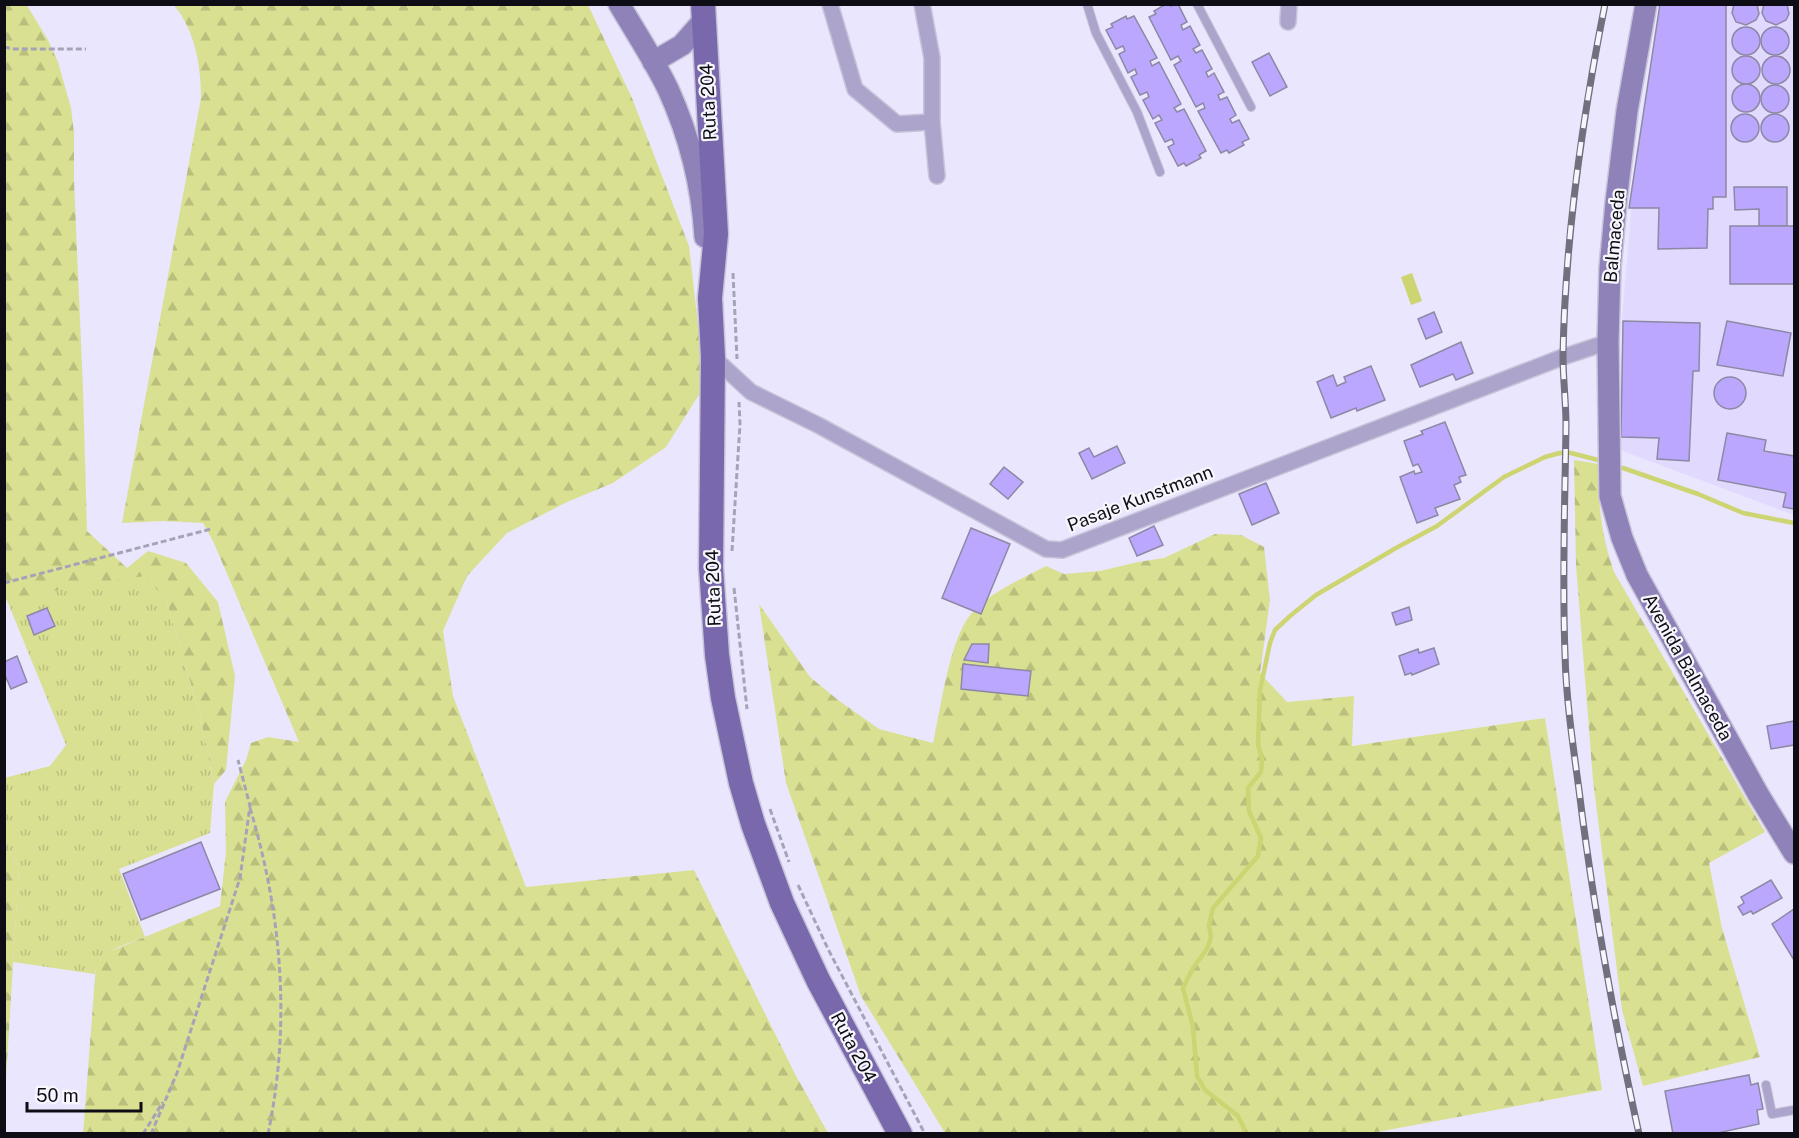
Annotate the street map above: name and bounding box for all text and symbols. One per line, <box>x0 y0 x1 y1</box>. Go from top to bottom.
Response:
street label: Ruta 204 <box>696 63 720 141</box>
street label: Balmaceda <box>1599 189 1629 283</box>
street label: Pasaje Kunstmann <box>1064 461 1216 535</box>
street label: Ruta 204 <box>701 549 725 627</box>
street label: Avenida Balmaceda <box>1639 590 1737 744</box>
street label: Ruta 204 <box>827 1008 881 1086</box>
scale bar <box>27 1075 141 1113</box>
text: 50 m <box>36 1085 79 1106</box>

